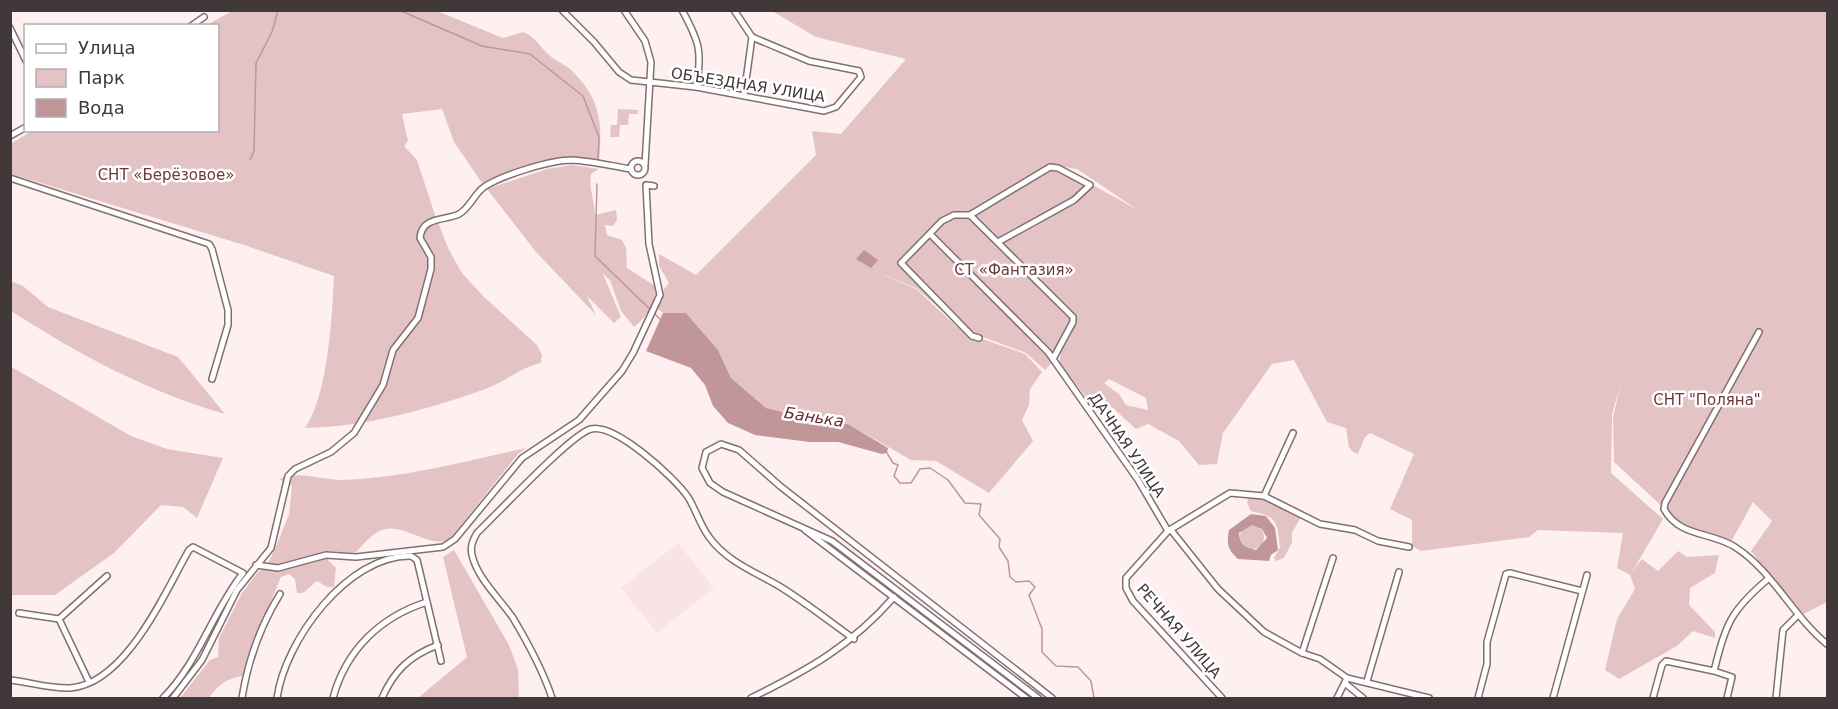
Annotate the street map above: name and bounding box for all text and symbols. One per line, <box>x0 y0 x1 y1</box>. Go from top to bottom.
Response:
legend <box>24 24 219 132</box>
text: Улица <box>78 37 135 58</box>
street label: ОБЪЕЗДНАЯ УЛИЦА <box>670 64 827 106</box>
text: Парк <box>78 67 125 88</box>
text: Вода <box>78 97 125 118</box>
park label: СНТ «Берёзовое» <box>98 166 234 184</box>
park label: СТ «Фантазия» <box>954 261 1074 279</box>
street label: ДАЧНАЯ УЛИЦА <box>1085 389 1169 501</box>
park label: СНТ "Поляна" <box>1653 391 1761 409</box>
water label: Банька <box>783 403 845 431</box>
street label: РЕЧНАЯ УЛИЦА <box>1133 580 1225 682</box>

